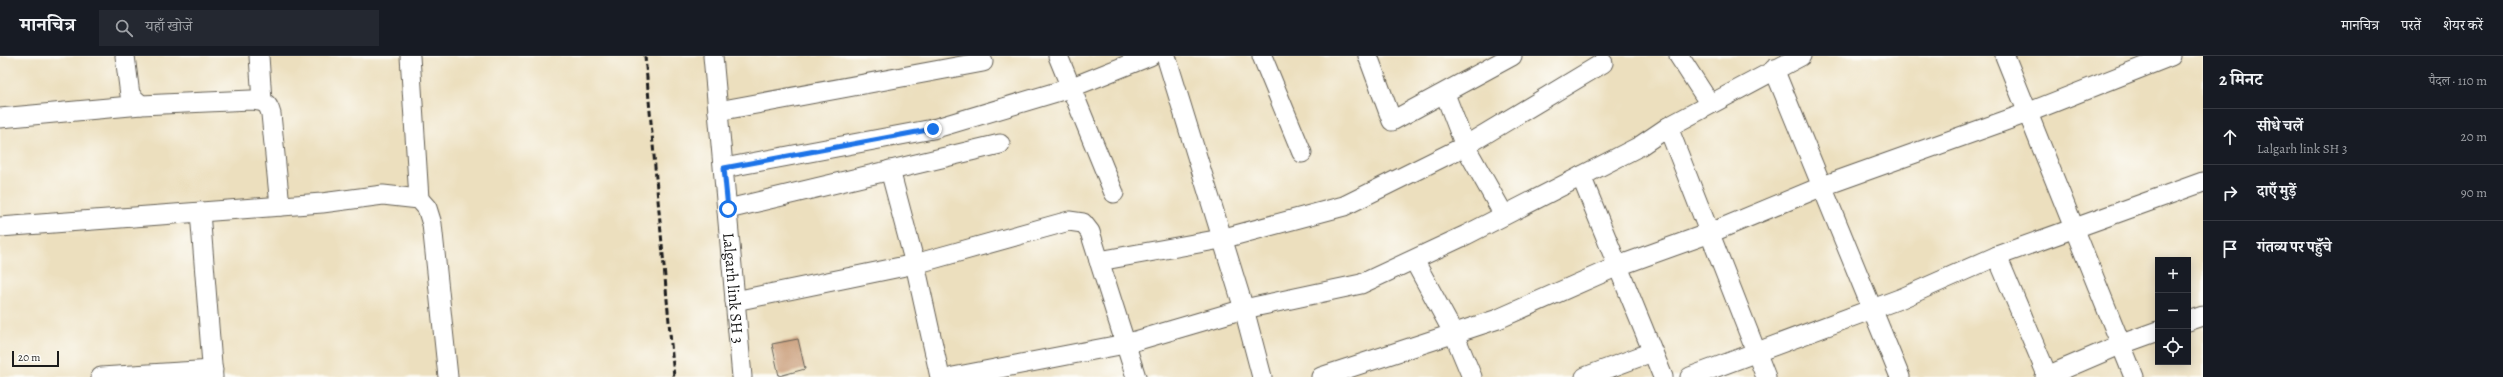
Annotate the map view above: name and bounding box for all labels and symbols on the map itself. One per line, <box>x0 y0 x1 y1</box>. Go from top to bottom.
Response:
route end <box>924 120 942 138</box>
route start <box>719 200 737 218</box>
street label: Lalgarh link SH 3 <box>717 232 749 345</box>
scale bar <box>12 349 59 368</box>

